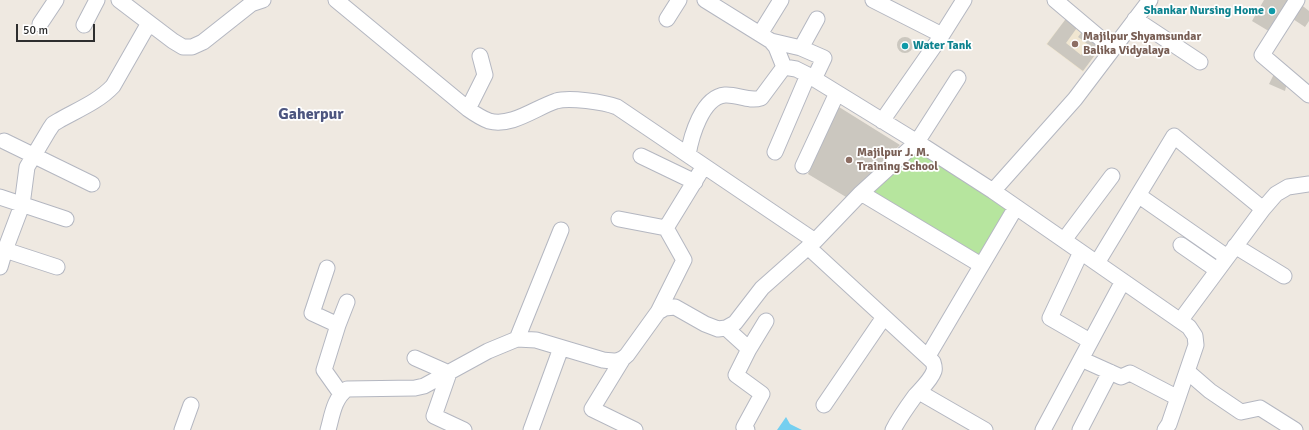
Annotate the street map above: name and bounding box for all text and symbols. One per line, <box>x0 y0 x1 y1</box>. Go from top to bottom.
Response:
place label: Shankar Nursing Home <box>1144 4 1264 18</box>
marker: Shankar Nursing Home <box>1267 6 1277 16</box>
scale bar <box>18 16 97 42</box>
text: 50 m <box>23 23 48 38</box>
place label: Majilpur Shyamsundar Balika Vidyalaya <box>1083 30 1201 58</box>
place label: Water Tank <box>913 39 972 53</box>
marker: Majilpur Shyamsundar Balika Vidyalaya <box>1070 39 1080 49</box>
marker: Water Tank <box>900 41 910 51</box>
district label: Gaherpur <box>278 105 344 125</box>
place label: Majilpur J. M. Training School <box>857 146 938 174</box>
marker: Majilpur J. M. Training School <box>844 155 854 165</box>

